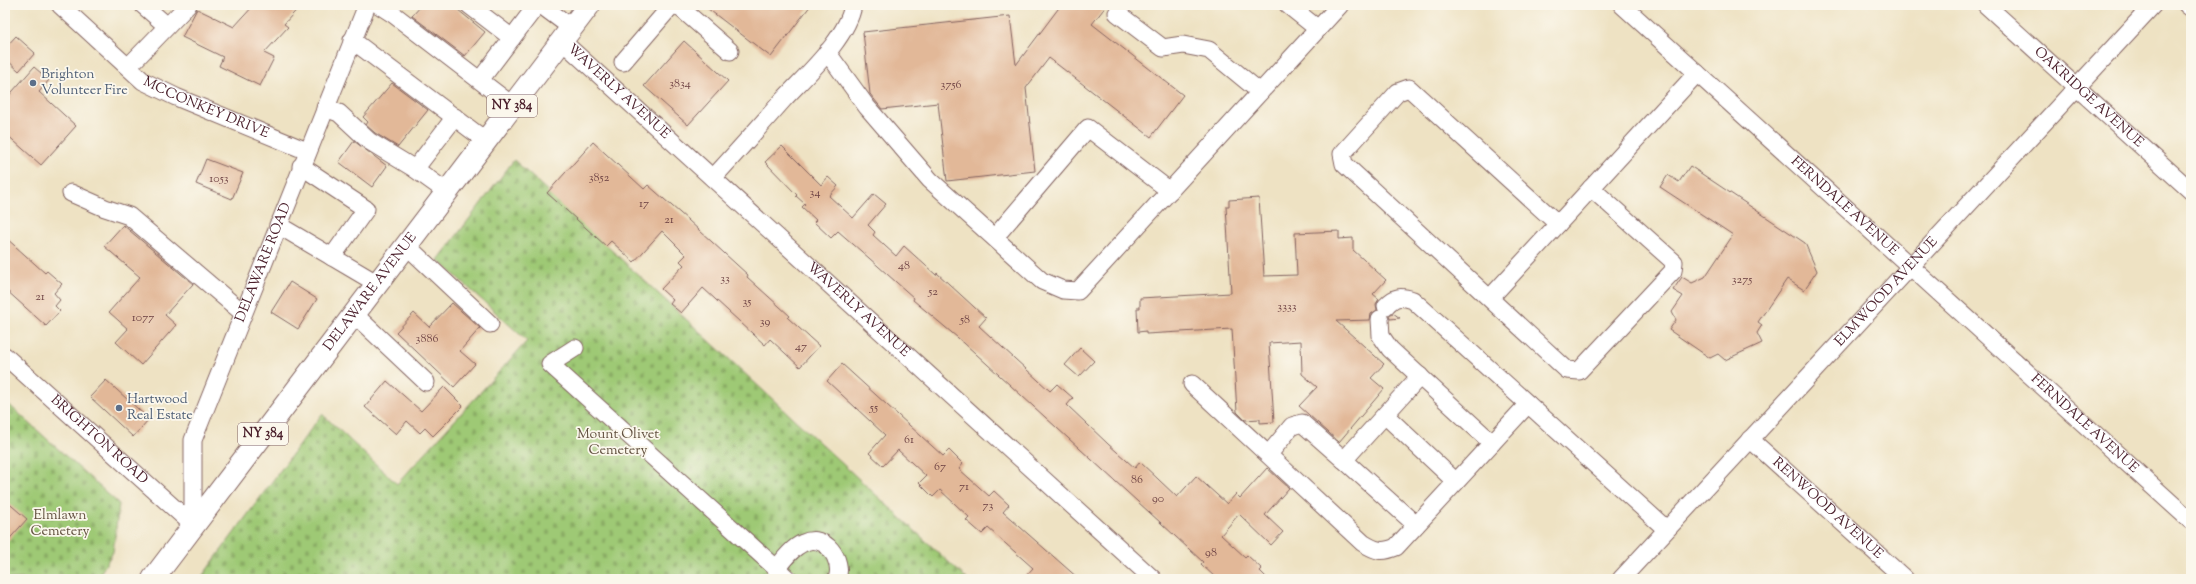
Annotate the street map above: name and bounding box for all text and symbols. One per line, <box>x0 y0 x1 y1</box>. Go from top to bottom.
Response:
street label: WAVERLY AVENUE <box>562 40 675 145</box>
street label: OAKRIDGE AVENUE <box>2029 43 2148 153</box>
place label: Brighton Volunteer Fire <box>41 65 128 101</box>
street label: MCCONKEY DRIVE <box>139 72 272 144</box>
house number: 3834 <box>669 75 691 93</box>
house number: 3756 <box>941 76 961 94</box>
marker: Brighton Volunteer Fire <box>28 78 38 88</box>
road number: NY 384 <box>487 95 537 117</box>
street label: FERNDALE AVENUE <box>1786 152 1903 261</box>
house number: 3852 <box>589 169 610 187</box>
house number: 1053 <box>209 170 229 188</box>
house number: 34 <box>810 184 820 202</box>
house number: 17 <box>639 195 649 213</box>
street label: DELAWARE ROAD <box>231 200 297 325</box>
house number: 21 <box>664 211 674 229</box>
street label: DELAWARE AVENUE <box>319 228 423 356</box>
street label: ELMWOOD AVENUE <box>1831 233 1943 352</box>
house number: 48 <box>898 257 910 275</box>
street label: WAVERLY AVENUE <box>802 258 914 363</box>
house number: 33 <box>720 270 730 288</box>
house number: 3275 <box>1732 271 1752 289</box>
house number: 52 <box>927 283 938 301</box>
house number: 21 <box>35 288 45 306</box>
house number: 35 <box>743 293 751 311</box>
house number: 3333 <box>1277 298 1297 316</box>
house number: 1077 <box>132 309 154 327</box>
house number: 58 <box>959 311 970 329</box>
house number: 39 <box>760 313 770 331</box>
house number: 3886 <box>416 330 438 348</box>
house number: 47 <box>795 338 807 356</box>
street label: FERNDALE AVENUE <box>2026 370 2143 479</box>
place label: Hartwood Real Estate <box>127 390 193 426</box>
street label: BRIGHTON ROAD <box>45 391 152 490</box>
house number: 55 <box>869 399 878 417</box>
marker: Hartwood Real Estate <box>114 403 124 413</box>
road number: NY 384 <box>238 423 288 445</box>
park label: Mount Olivet Cemetery <box>577 425 659 461</box>
house number: 61 <box>904 431 914 449</box>
street label: RENWOOD AVENUE <box>1767 453 1887 564</box>
house number: 67 <box>934 458 946 476</box>
house number: 86 <box>1131 471 1143 489</box>
house number: 71 <box>959 478 969 496</box>
house number: 90 <box>1152 490 1164 508</box>
house number: 73 <box>983 497 994 515</box>
park label: Elmlawn Cemetery <box>31 506 89 542</box>
house number: 98 <box>1205 544 1217 562</box>

